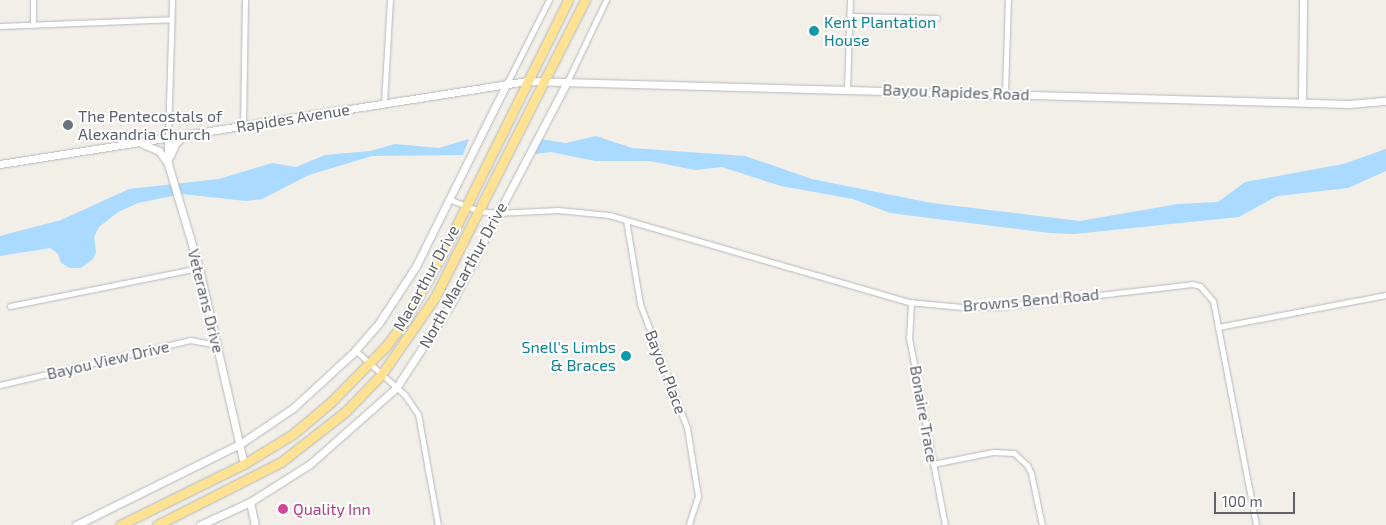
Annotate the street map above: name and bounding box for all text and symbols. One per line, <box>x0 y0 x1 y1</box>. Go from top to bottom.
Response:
place label: Kent Plantation House <box>824 12 936 50</box>
marker: Kent Plantation House <box>808 25 820 37</box>
street label: Bayou Rapides Road <box>882 80 1030 104</box>
street label: Rapides Avenue <box>235 100 351 136</box>
place label: The Pentecostals of Alexandria Church <box>78 106 222 144</box>
marker: The Pentecostals of Alexandria Church <box>62 119 74 131</box>
street label: North Macarthur Drive <box>415 199 511 351</box>
street label: Macarthur Drive <box>389 222 463 334</box>
street label: Veterans Drive <box>184 247 228 355</box>
street label: Browns Bend Road <box>962 284 1100 316</box>
street label: Bayou Place <box>641 327 691 417</box>
street label: Bayou View Drive <box>45 336 171 384</box>
place label: Snell's Limbs & Braces <box>521 337 616 375</box>
marker: Snell's Limbs & Braces <box>620 350 632 362</box>
street label: Bonaire Trace <box>906 364 942 464</box>
scale bar <box>1216 482 1297 514</box>
text: 100 m <box>1222 492 1263 510</box>
place label: Quality Inn <box>293 499 371 519</box>
marker: Quality Inn <box>277 503 289 515</box>

